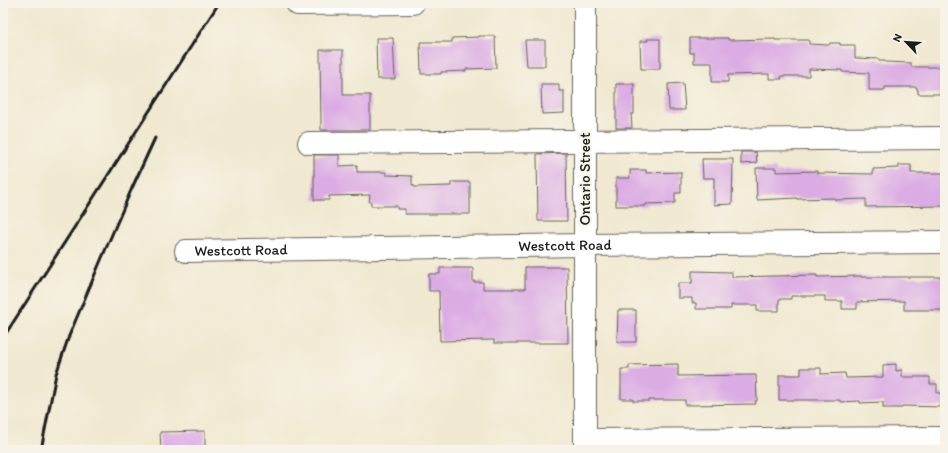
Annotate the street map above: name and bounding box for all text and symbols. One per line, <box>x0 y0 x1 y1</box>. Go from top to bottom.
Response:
north arrow <box>886 22 926 62</box>
text: N <box>890 32 905 44</box>
street label: Ontario Street <box>576 132 594 226</box>
street label: Westcott Road <box>518 236 612 255</box>
street label: Westcott Road <box>194 240 289 260</box>

